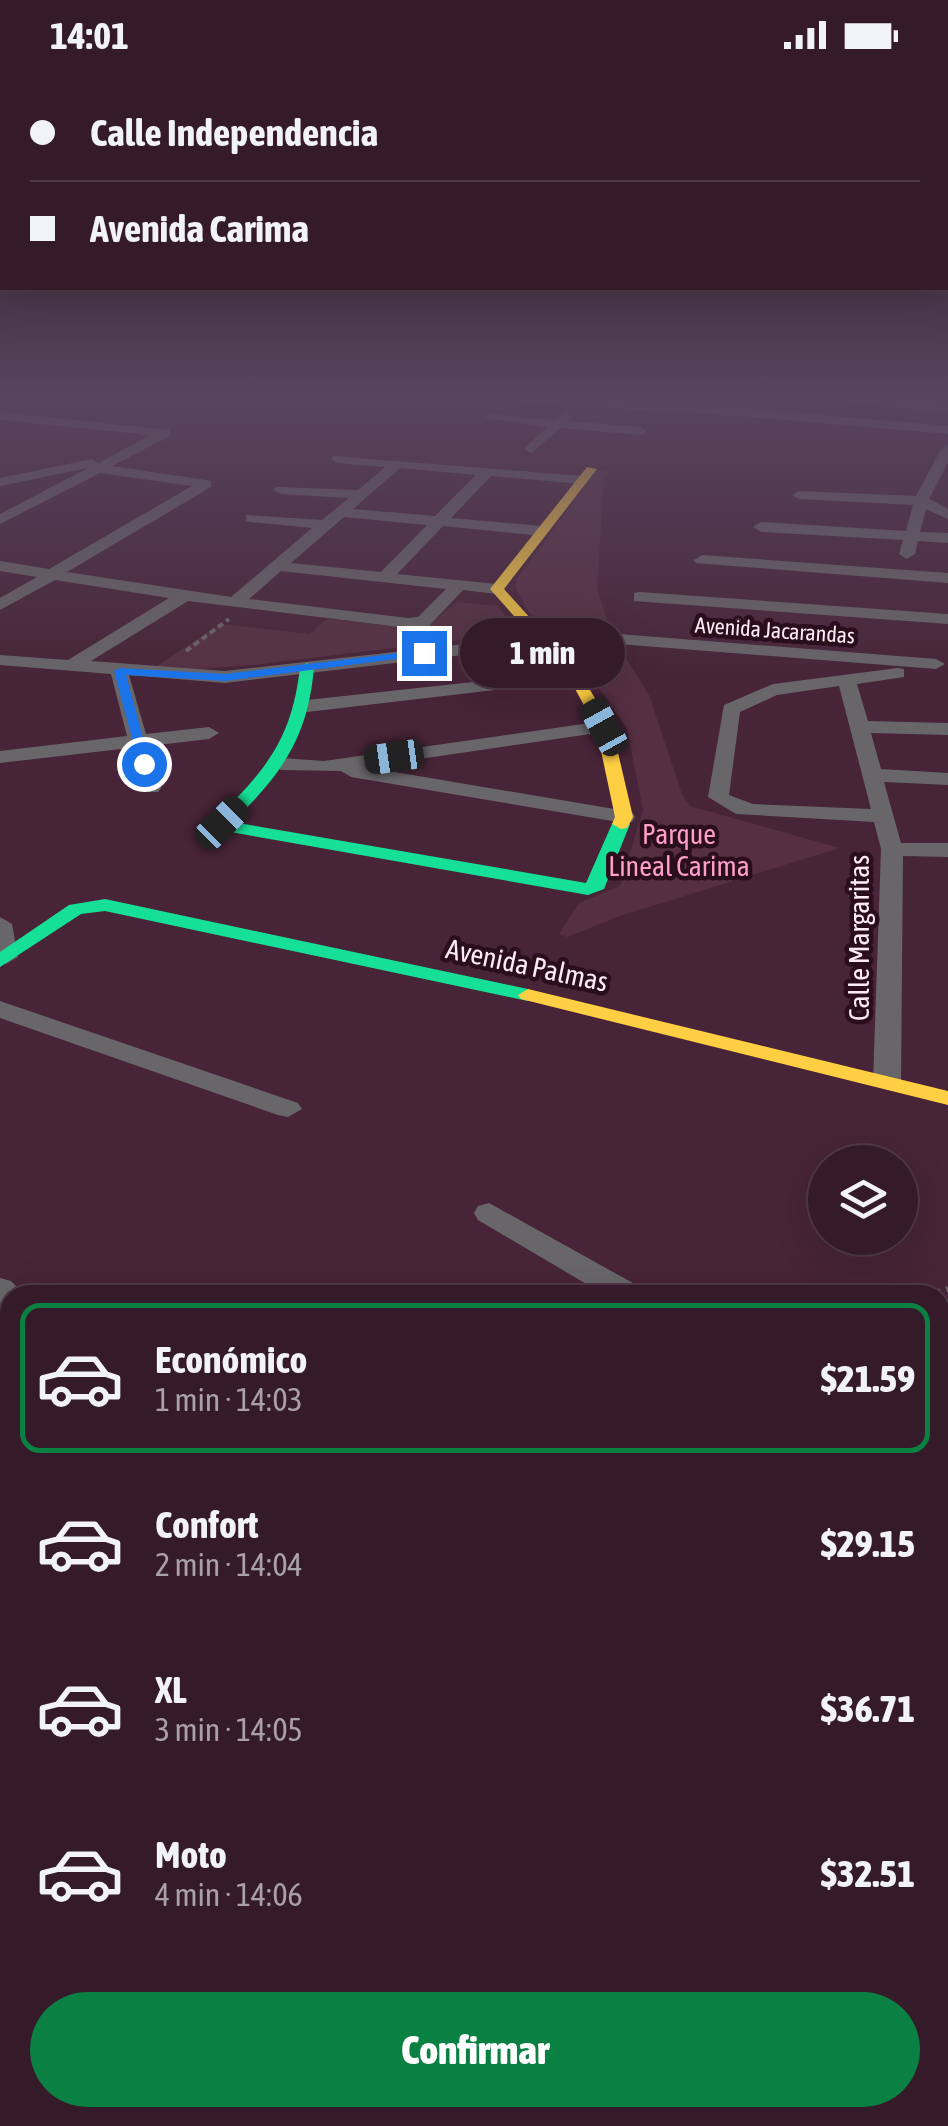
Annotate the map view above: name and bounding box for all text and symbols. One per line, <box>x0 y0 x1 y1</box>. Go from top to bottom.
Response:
text: 14:01 <box>50 14 129 57</box>
text: Calle Independencia <box>90 111 378 154</box>
text: Avenida Carima <box>90 207 309 250</box>
street label: Avenida Jacarandas <box>694 611 856 649</box>
callout: 1 min <box>459 618 624 688</box>
route end <box>402 631 447 676</box>
text: 1 min <box>510 634 575 671</box>
car <box>576 693 632 761</box>
car <box>362 738 426 776</box>
route start <box>122 742 167 787</box>
car <box>190 791 254 855</box>
park label: Parque Lineal Carima <box>608 818 750 882</box>
street label: Calle Margaritas <box>843 855 875 1021</box>
street label: Avenida Palmas <box>443 932 611 998</box>
map controls <box>808 1145 918 1255</box>
button: layers <box>808 1145 918 1255</box>
icon: car <box>35 1333 125 1423</box>
text: Económico <box>155 1338 307 1381</box>
text: $21.59 <box>821 1357 915 1400</box>
text: 1 min · 14:03 <box>155 1381 302 1418</box>
icon: car <box>35 1498 125 1588</box>
text: Confort <box>155 1503 259 1546</box>
text: $29.15 <box>821 1522 915 1565</box>
text: 2 min · 14:04 <box>155 1546 302 1583</box>
icon: car <box>35 1663 125 1753</box>
text: XL <box>155 1668 187 1711</box>
text: $36.71 <box>821 1687 915 1730</box>
text: 3 min · 14:05 <box>155 1711 302 1748</box>
icon: car <box>35 1828 125 1918</box>
text: Moto <box>155 1833 227 1876</box>
text: $32.51 <box>821 1852 915 1895</box>
text: 4 min · 14:06 <box>155 1876 302 1913</box>
button: Confirmar <box>30 1992 920 2107</box>

